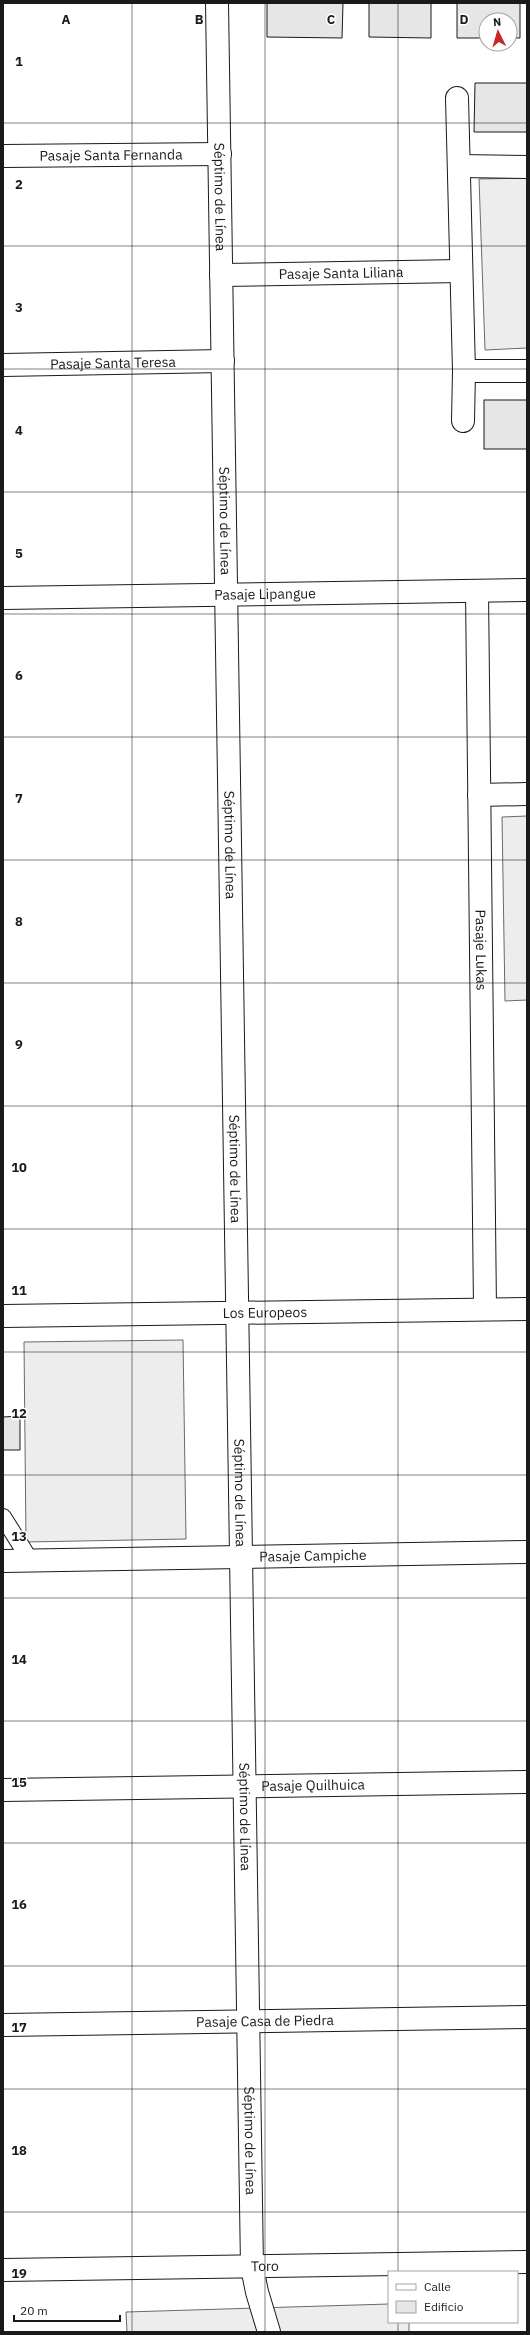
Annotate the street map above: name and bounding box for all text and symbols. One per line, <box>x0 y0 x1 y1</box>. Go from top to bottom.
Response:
text: A <box>62 11 71 28</box>
text: B <box>195 11 204 28</box>
text: C <box>327 11 336 28</box>
text: D <box>459 11 469 28</box>
north arrow <box>478 12 518 52</box>
text: N <box>493 15 502 29</box>
text: 1 <box>15 53 23 70</box>
street label: Séptimo de Línea <box>210 143 230 252</box>
street label: Pasaje Santa Fernanda <box>39 145 183 165</box>
text: 2 <box>15 176 23 193</box>
street label: Pasaje Santa Liliana <box>278 263 404 283</box>
text: 3 <box>15 299 23 316</box>
street label: Pasaje Santa Teresa <box>50 353 177 373</box>
text: 4 <box>15 422 23 439</box>
street label: Séptimo de Línea <box>215 467 235 576</box>
text: 5 <box>15 545 23 562</box>
street label: Pasaje Lipangue <box>214 584 316 604</box>
text: 6 <box>15 667 23 684</box>
text: 7 <box>15 790 23 807</box>
street label: Séptimo de Línea <box>220 791 240 900</box>
street label: Pasaje Lukas <box>472 909 490 991</box>
text: 8 <box>15 913 23 930</box>
text: 9 <box>15 1036 23 1053</box>
street label: Séptimo de Línea <box>225 1115 245 1224</box>
text: 10 <box>11 1159 27 1176</box>
text: 11 <box>11 1282 27 1299</box>
street label: Los Europeos <box>223 1303 307 1322</box>
text: 12 <box>11 1405 27 1422</box>
street label: Séptimo de Línea <box>230 1438 250 1548</box>
text: 13 <box>11 1528 27 1545</box>
street label: Pasaje Campiche <box>259 1546 367 1566</box>
text: 14 <box>11 1651 27 1668</box>
street label: Séptimo de Línea <box>235 1762 255 1872</box>
text: 15 <box>11 1774 27 1791</box>
street label: Pasaje Quilhuica <box>261 1775 366 1795</box>
text: 16 <box>11 1896 27 1913</box>
street label: Pasaje Casa de Piedra <box>196 2011 335 2031</box>
text: 17 <box>11 2019 27 2036</box>
street label: Séptimo de Línea <box>240 2086 260 2196</box>
text: 18 <box>11 2142 27 2159</box>
street label: Toro <box>251 2257 279 2275</box>
text: 19 <box>11 2265 27 2282</box>
legend <box>388 2271 518 2323</box>
text: Calle <box>424 2279 451 2294</box>
scale bar <box>14 2297 120 2323</box>
text: Edificio <box>424 2299 464 2314</box>
text: 20 m <box>20 2303 48 2318</box>

